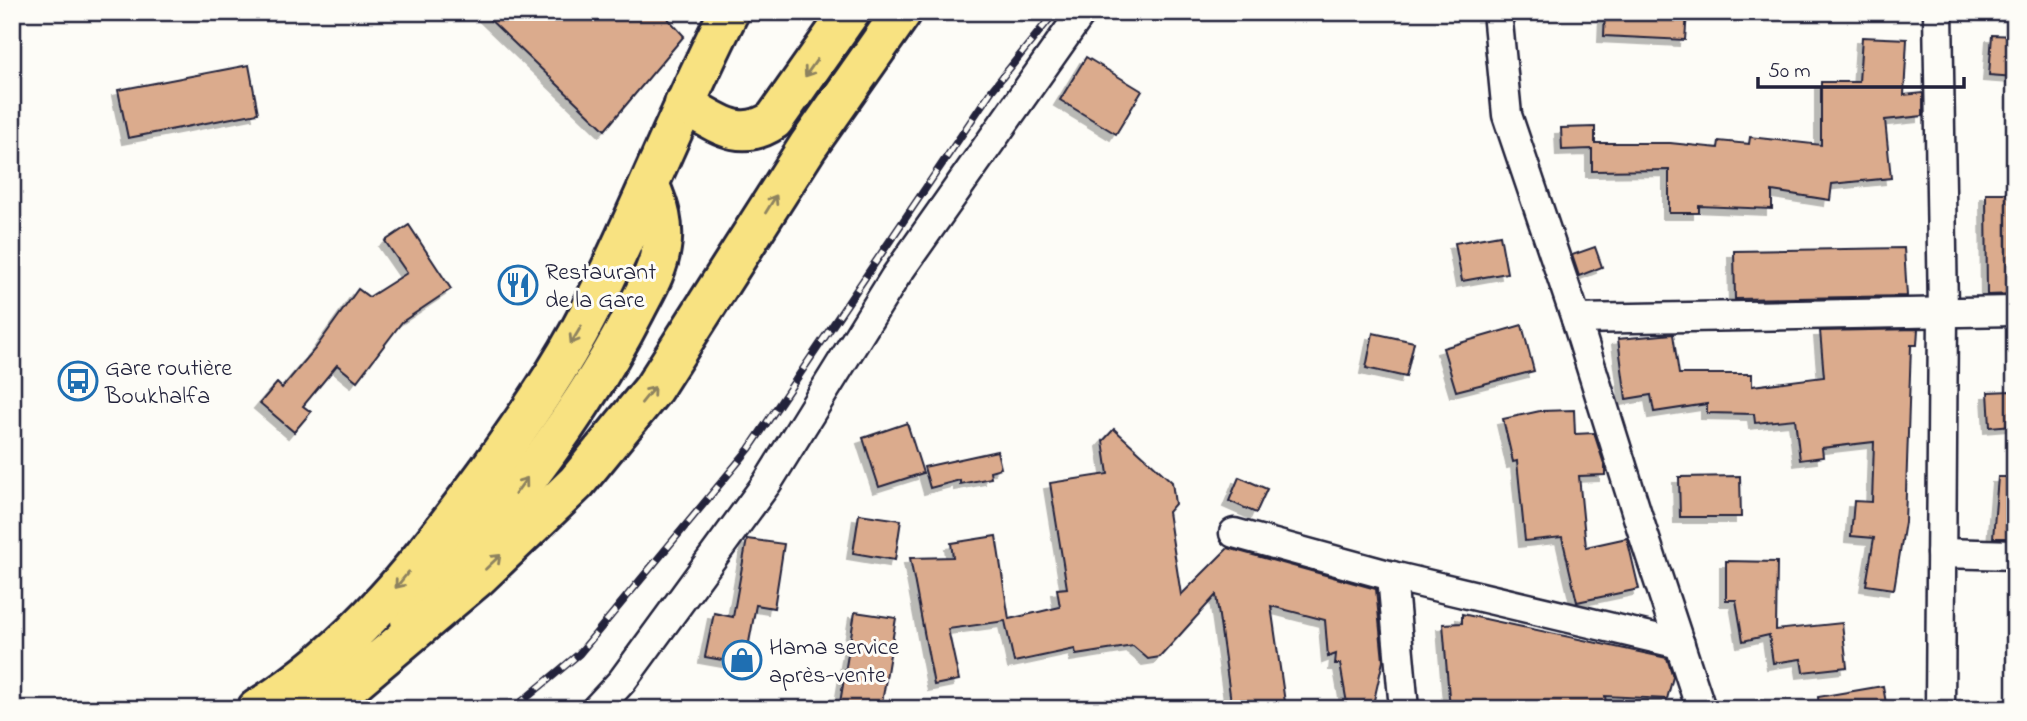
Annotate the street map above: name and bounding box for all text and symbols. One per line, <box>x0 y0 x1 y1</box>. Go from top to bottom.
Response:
scale bar <box>1758 46 1964 90</box>
text: 50 m <box>1768 57 1811 87</box>
one-way arrow <box>804 58 818 77</box>
one-way arrow <box>764 195 778 215</box>
place label: Restaurant de la Gare <box>545 256 656 319</box>
restaurant icon: Restaurant de la Gare <box>497 264 539 306</box>
one-way arrow <box>569 325 583 345</box>
place label: Gare routière Boukhalfa <box>104 352 232 415</box>
bus stop icon: Gare routière Boukhalfa <box>57 360 99 402</box>
one-way arrow <box>640 387 655 405</box>
one-way arrow <box>513 477 528 496</box>
one-way arrow <box>485 554 502 571</box>
one-way arrow <box>395 571 410 589</box>
place label: Hama service après-vente <box>769 631 899 694</box>
shop icon: Hama service après-vente <box>721 639 763 681</box>

